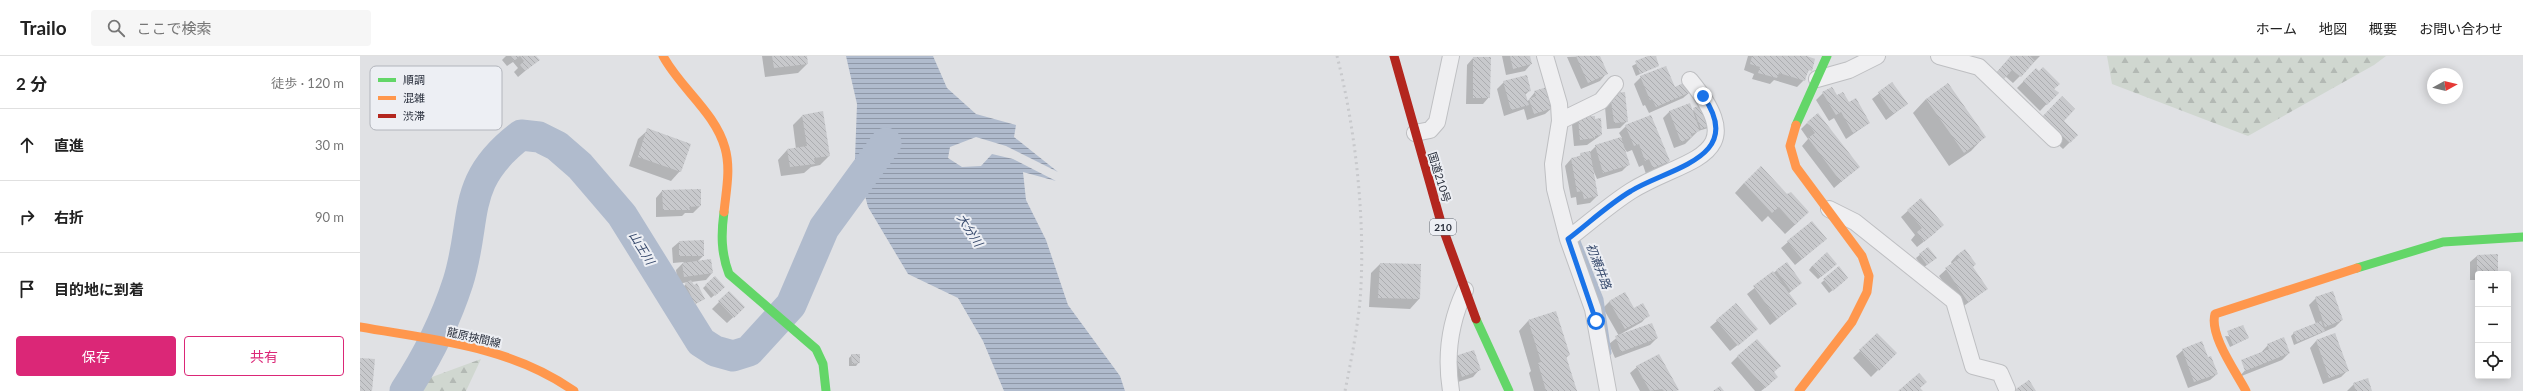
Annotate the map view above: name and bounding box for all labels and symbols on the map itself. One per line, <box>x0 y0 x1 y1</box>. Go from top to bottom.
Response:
legend <box>370 66 502 130</box>
north arrow <box>2427 68 2463 104</box>
text: 順調 <box>403 73 425 86</box>
route end <box>1694 87 1712 105</box>
text: 混雑 <box>403 91 425 104</box>
text: 渋滞 <box>403 109 425 122</box>
street label: 国道210号 <box>1426 150 1454 204</box>
water label: 大分川 <box>954 211 987 251</box>
road number: 210 <box>1430 219 1456 235</box>
water label: 山王川 <box>626 229 659 269</box>
water label: 初瀬井路 <box>1583 241 1615 292</box>
route start <box>1587 312 1605 330</box>
street label: 龍原挾間線 <box>446 324 502 350</box>

